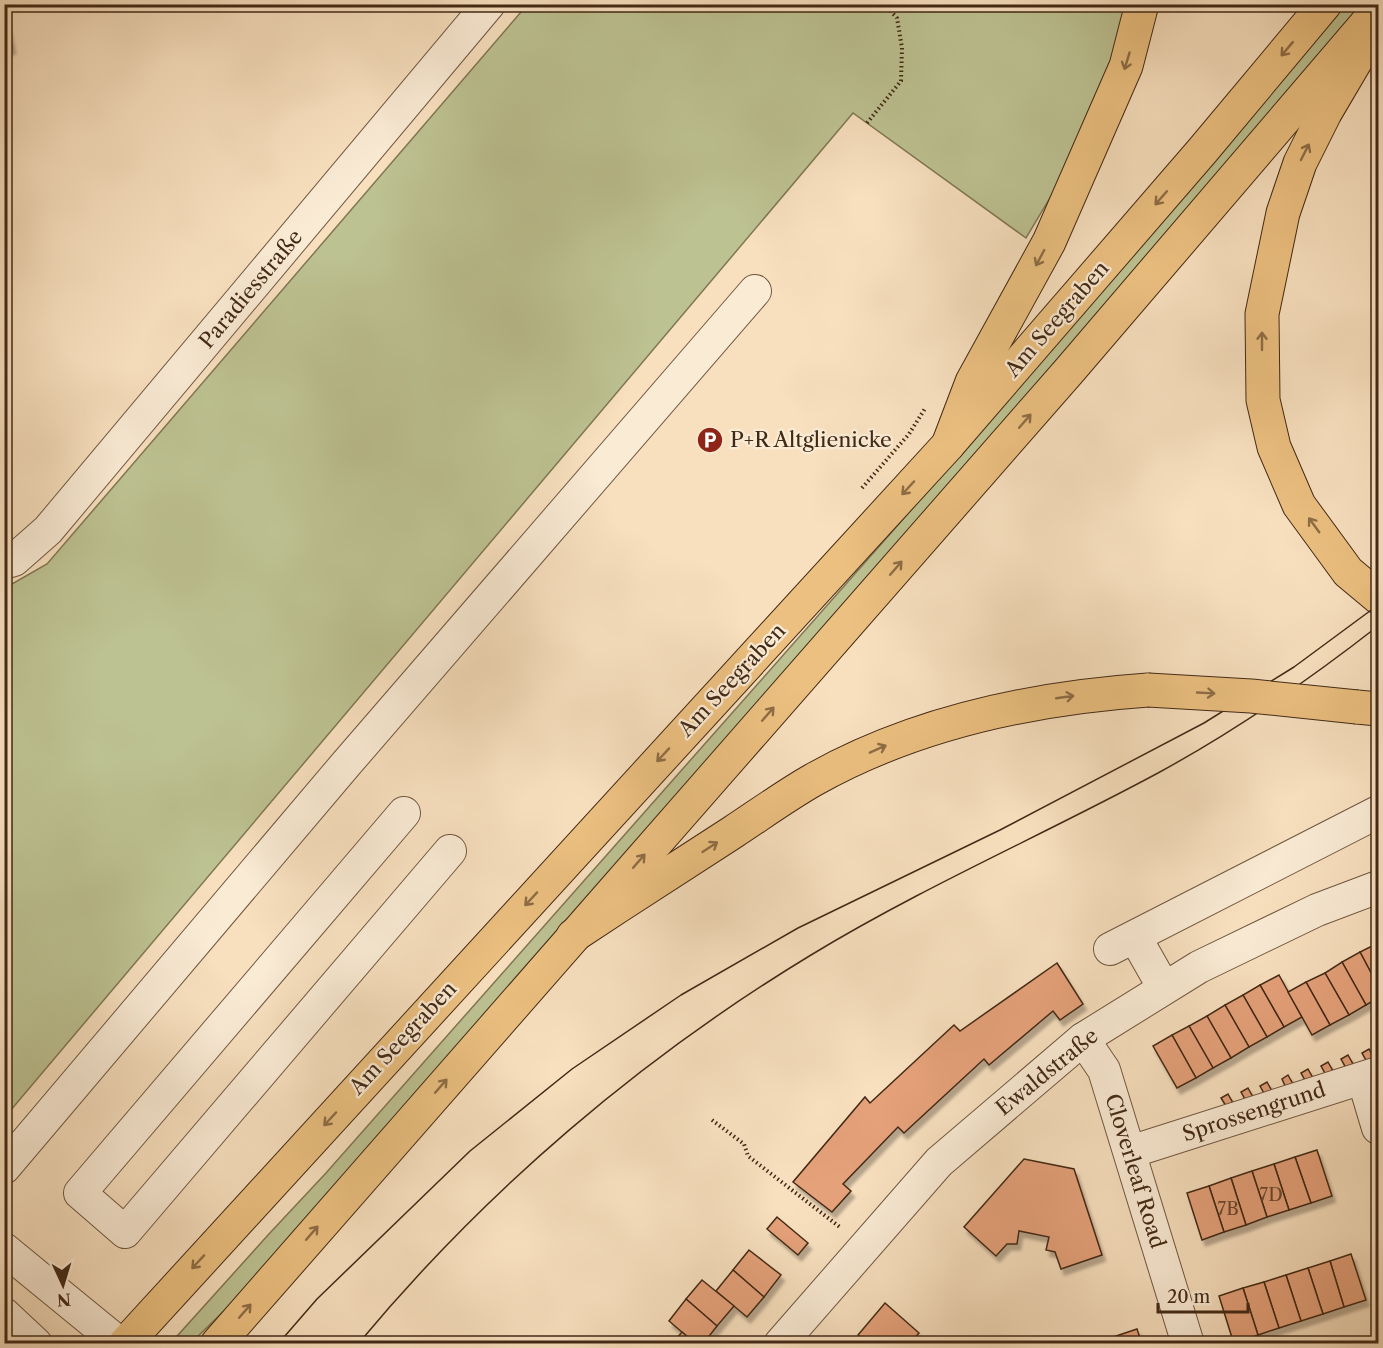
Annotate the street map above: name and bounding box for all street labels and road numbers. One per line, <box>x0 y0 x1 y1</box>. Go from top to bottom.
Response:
street label: Paradiesstraße <box>194 224 307 353</box>
street label: Am Seegraben <box>999 256 1114 382</box>
street label: Am Seegraben <box>672 618 790 742</box>
street label: Am Seegraben <box>343 976 461 1100</box>
street label: Ewaldstraße <box>991 1023 1103 1120</box>
street label: Sprossengrund <box>1179 1077 1329 1146</box>
street label: Cloverleaf Road <box>1100 1091 1171 1251</box>

